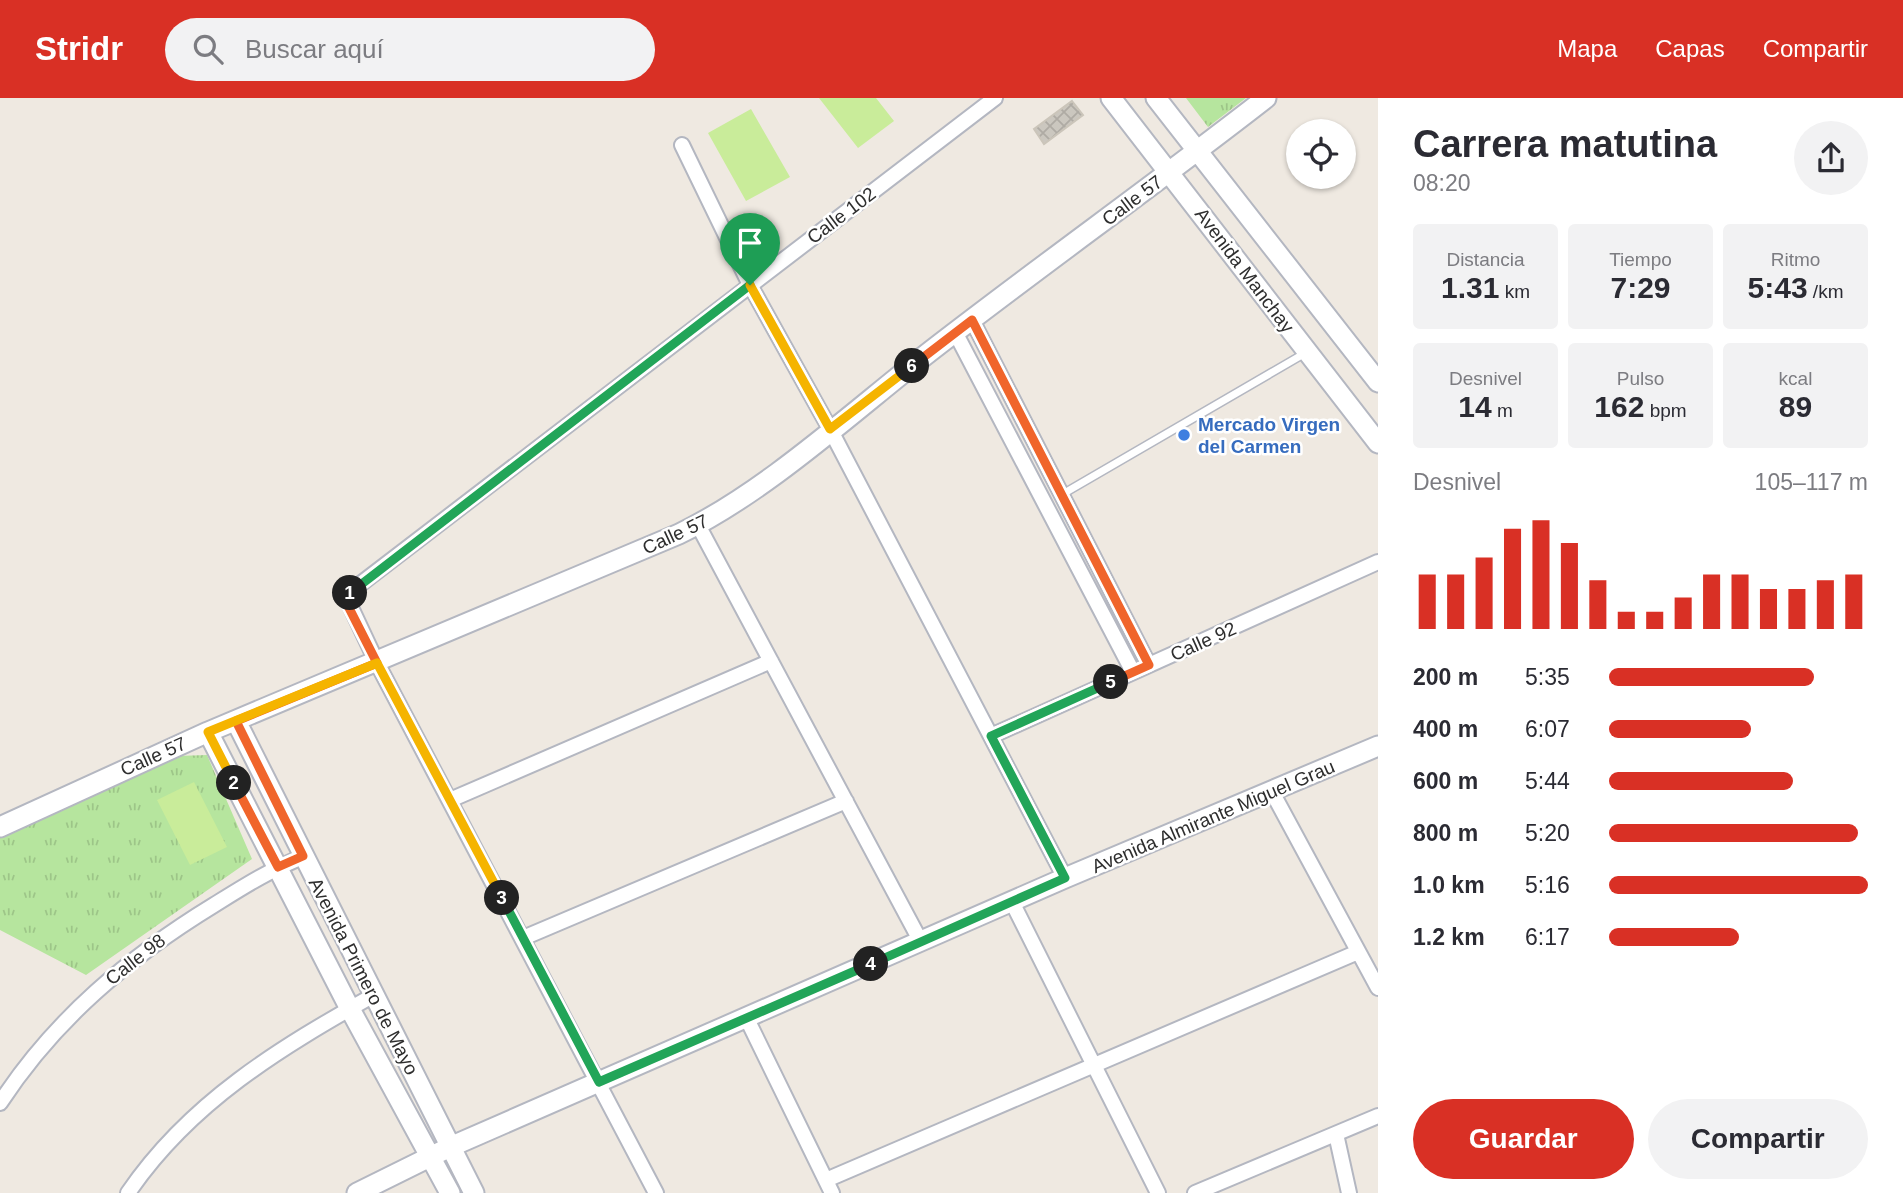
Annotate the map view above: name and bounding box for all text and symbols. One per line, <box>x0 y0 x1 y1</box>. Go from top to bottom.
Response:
search box <box>165 18 655 81</box>
text: Stridr <box>35 30 123 67</box>
icon: search <box>189 30 227 68</box>
text: Buscar aquí <box>245 34 384 64</box>
text: Mapa <box>1557 35 1617 62</box>
text: Capas <box>1655 35 1725 62</box>
text: Compartir <box>1763 35 1868 62</box>
map controls <box>1286 119 1356 189</box>
button: locate <box>1286 119 1356 189</box>
button: share <box>1794 121 1868 195</box>
text: Carrera matutina <box>1413 123 1717 165</box>
text: 08:20 <box>1413 170 1471 196</box>
street label: Calle 57 <box>1098 171 1166 230</box>
street label: Calle 102 <box>803 183 880 248</box>
street label: Avenida Manchay <box>1191 204 1299 337</box>
pin <box>720 213 780 285</box>
icon: arrive <box>731 224 769 262</box>
text: Distancia <box>1446 249 1525 270</box>
text: Tiempo <box>1609 249 1672 270</box>
text: Ritmo <box>1771 249 1820 270</box>
text: 1.31 <box>1441 271 1499 304</box>
text: 7:29 <box>1610 271 1671 304</box>
text: 5:43 <box>1748 271 1808 304</box>
text: km <box>1499 281 1530 302</box>
text: /km <box>1808 281 1843 302</box>
pin: 6 <box>894 348 930 384</box>
text: 6 <box>906 355 917 376</box>
text: Desnivel <box>1449 368 1522 389</box>
text: Pulso <box>1617 368 1664 389</box>
text: kcal <box>1779 368 1812 389</box>
text: 14 <box>1458 390 1492 423</box>
text: 162 <box>1594 390 1644 423</box>
text: 89 <box>1779 390 1812 423</box>
text: m <box>1492 400 1513 421</box>
text: bpm <box>1644 400 1687 421</box>
place label: Mercado Virgen del Carmen <box>1198 414 1340 457</box>
marker: Mercado Virgen del Carmen <box>1176 427 1192 443</box>
text: Desnivel <box>1413 469 1501 495</box>
text: 105–117 m <box>1755 469 1868 495</box>
street label: Calle 57 <box>639 510 711 559</box>
pin: 1 <box>332 575 368 610</box>
text: 1 <box>344 582 355 603</box>
street label: Calle 92 <box>1167 618 1239 665</box>
pin: 5 <box>1094 664 1128 700</box>
text: 200 m <box>1413 664 1478 690</box>
text: 5:35 <box>1525 664 1570 690</box>
text: 5 <box>1105 671 1116 692</box>
text: 400 m <box>1413 716 1478 742</box>
text: 6:07 <box>1525 716 1570 742</box>
street label: Calle 57 <box>117 733 189 780</box>
street label: Avenida Almirante Miguel Grau <box>1089 756 1338 877</box>
pin: 2 <box>216 766 252 800</box>
text: 600 m <box>1413 768 1478 794</box>
text: 5:44 <box>1525 768 1570 794</box>
text: 2 <box>228 772 239 793</box>
text: 800 m <box>1413 820 1478 846</box>
text: 5:20 <box>1525 820 1570 846</box>
text: 1.0 km <box>1413 872 1485 898</box>
text: 5:16 <box>1525 872 1570 898</box>
street label: Avenida Primero de Mayo <box>305 874 422 1078</box>
pin: 3 <box>484 880 520 916</box>
text: 3 <box>496 887 507 908</box>
text: 1.2 km <box>1413 924 1485 950</box>
text: 6:17 <box>1525 924 1570 950</box>
street label: Calle 98 <box>101 930 169 989</box>
pin: 4 <box>854 946 888 982</box>
text: 4 <box>865 953 876 974</box>
button: Guardar <box>1413 1099 1634 1179</box>
button: Compartir <box>1648 1099 1868 1179</box>

